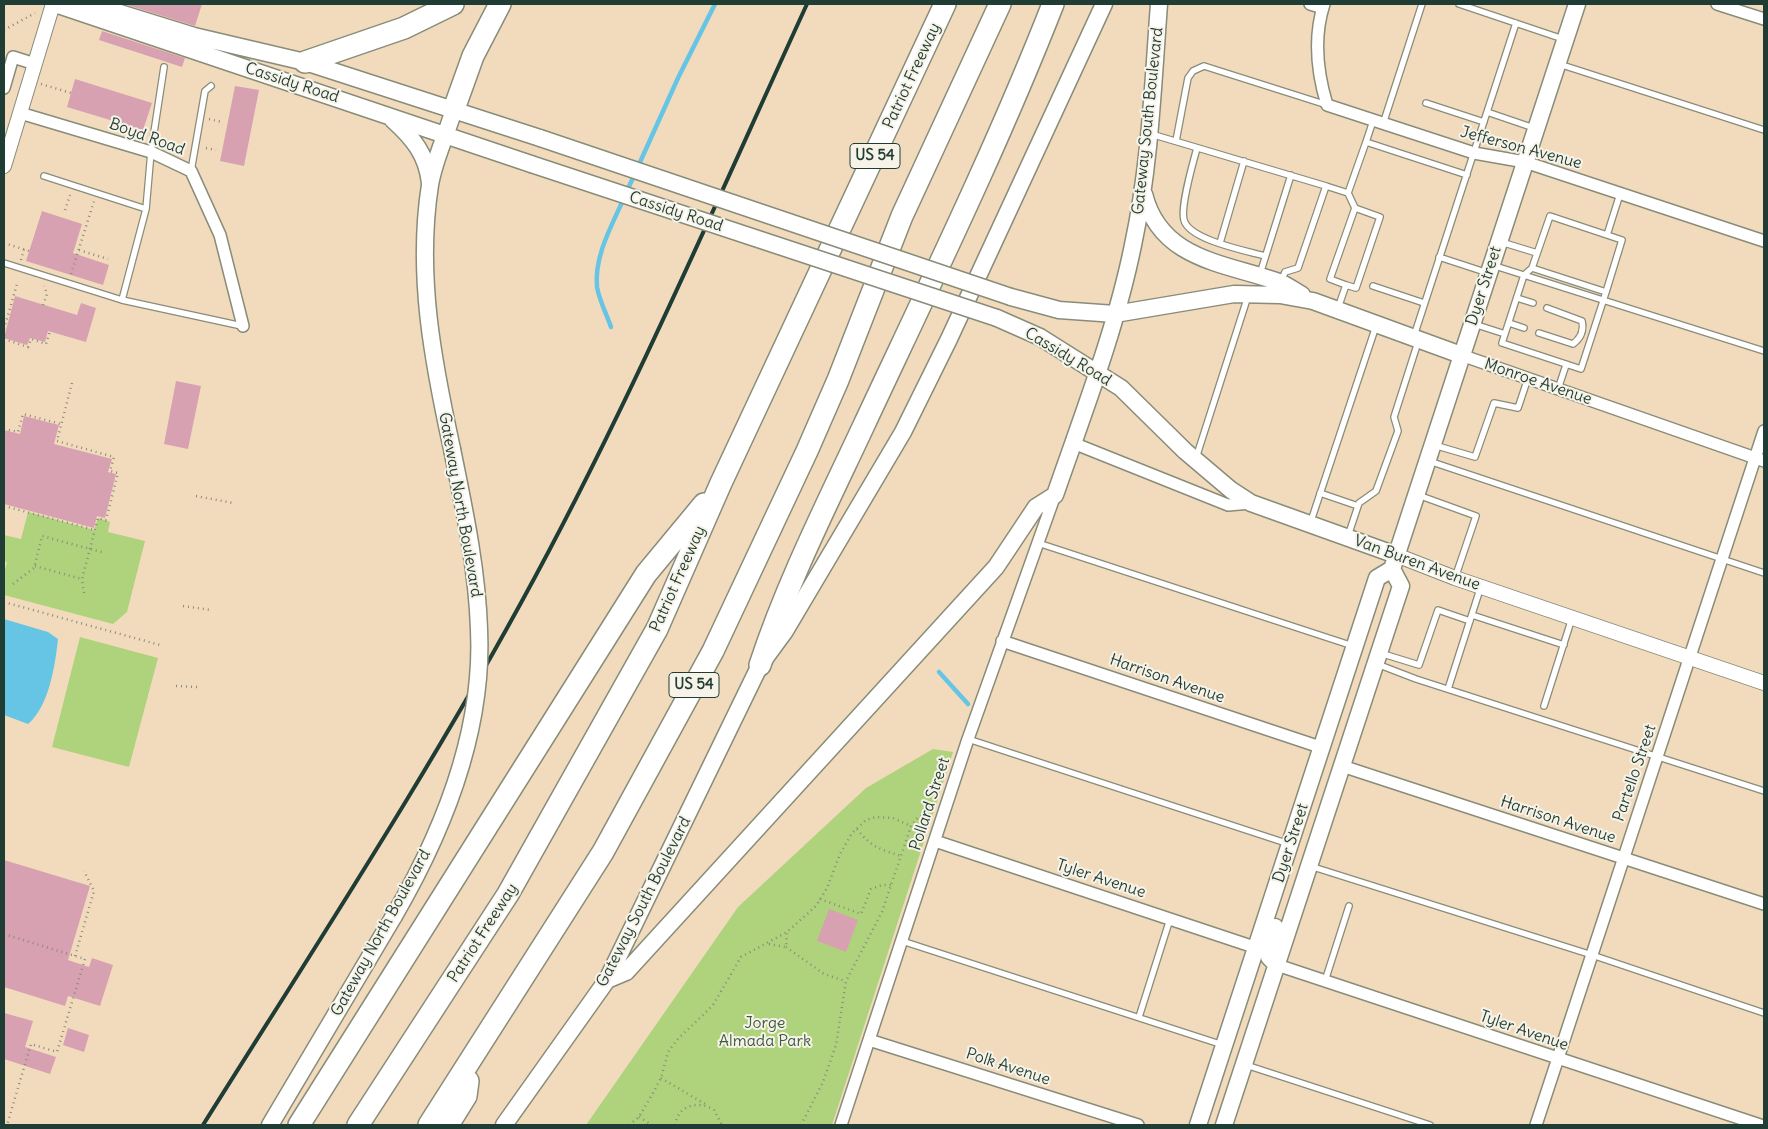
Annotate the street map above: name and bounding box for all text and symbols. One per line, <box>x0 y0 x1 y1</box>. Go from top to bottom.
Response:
street label: Patriot Freeway <box>879 20 945 132</box>
street label: Gateway South Boulevard <box>1129 26 1167 216</box>
street label: Cassidy Road <box>243 59 341 107</box>
street label: Boyd Road <box>106 114 188 160</box>
street label: Jefferson Avenue <box>1458 123 1584 173</box>
road number: US 54 <box>850 144 900 168</box>
street label: Cassidy Road <box>627 188 725 236</box>
street label: Dyer Street <box>1462 244 1506 328</box>
street label: Cassidy Road <box>1021 324 1115 390</box>
street label: Monroe Avenue <box>1482 355 1594 409</box>
street label: Gateway North Boulevard <box>434 411 486 599</box>
street label: Patriot Freeway <box>646 523 710 635</box>
street label: Van Buren Avenue <box>1351 531 1483 595</box>
street label: Harrison Avenue <box>1107 650 1227 708</box>
road number: US 54 <box>669 672 719 698</box>
street label: Partello Street <box>1609 722 1661 824</box>
street label: Pollard Street <box>906 755 954 853</box>
street label: Harrison Avenue <box>1498 792 1618 848</box>
street label: Dyer Street <box>1269 801 1313 885</box>
street label: Gateway South Boulevard <box>593 814 695 990</box>
street label: Gateway North Boulevard <box>327 846 435 1020</box>
street label: Tyler Avenue <box>1054 856 1148 902</box>
street label: Patriot Freeway <box>444 880 522 986</box>
street label: Tyler Avenue <box>1477 1007 1571 1055</box>
park label: Jorge Almada Park <box>719 1013 811 1051</box>
street label: Polk Avenue <box>963 1044 1053 1090</box>

